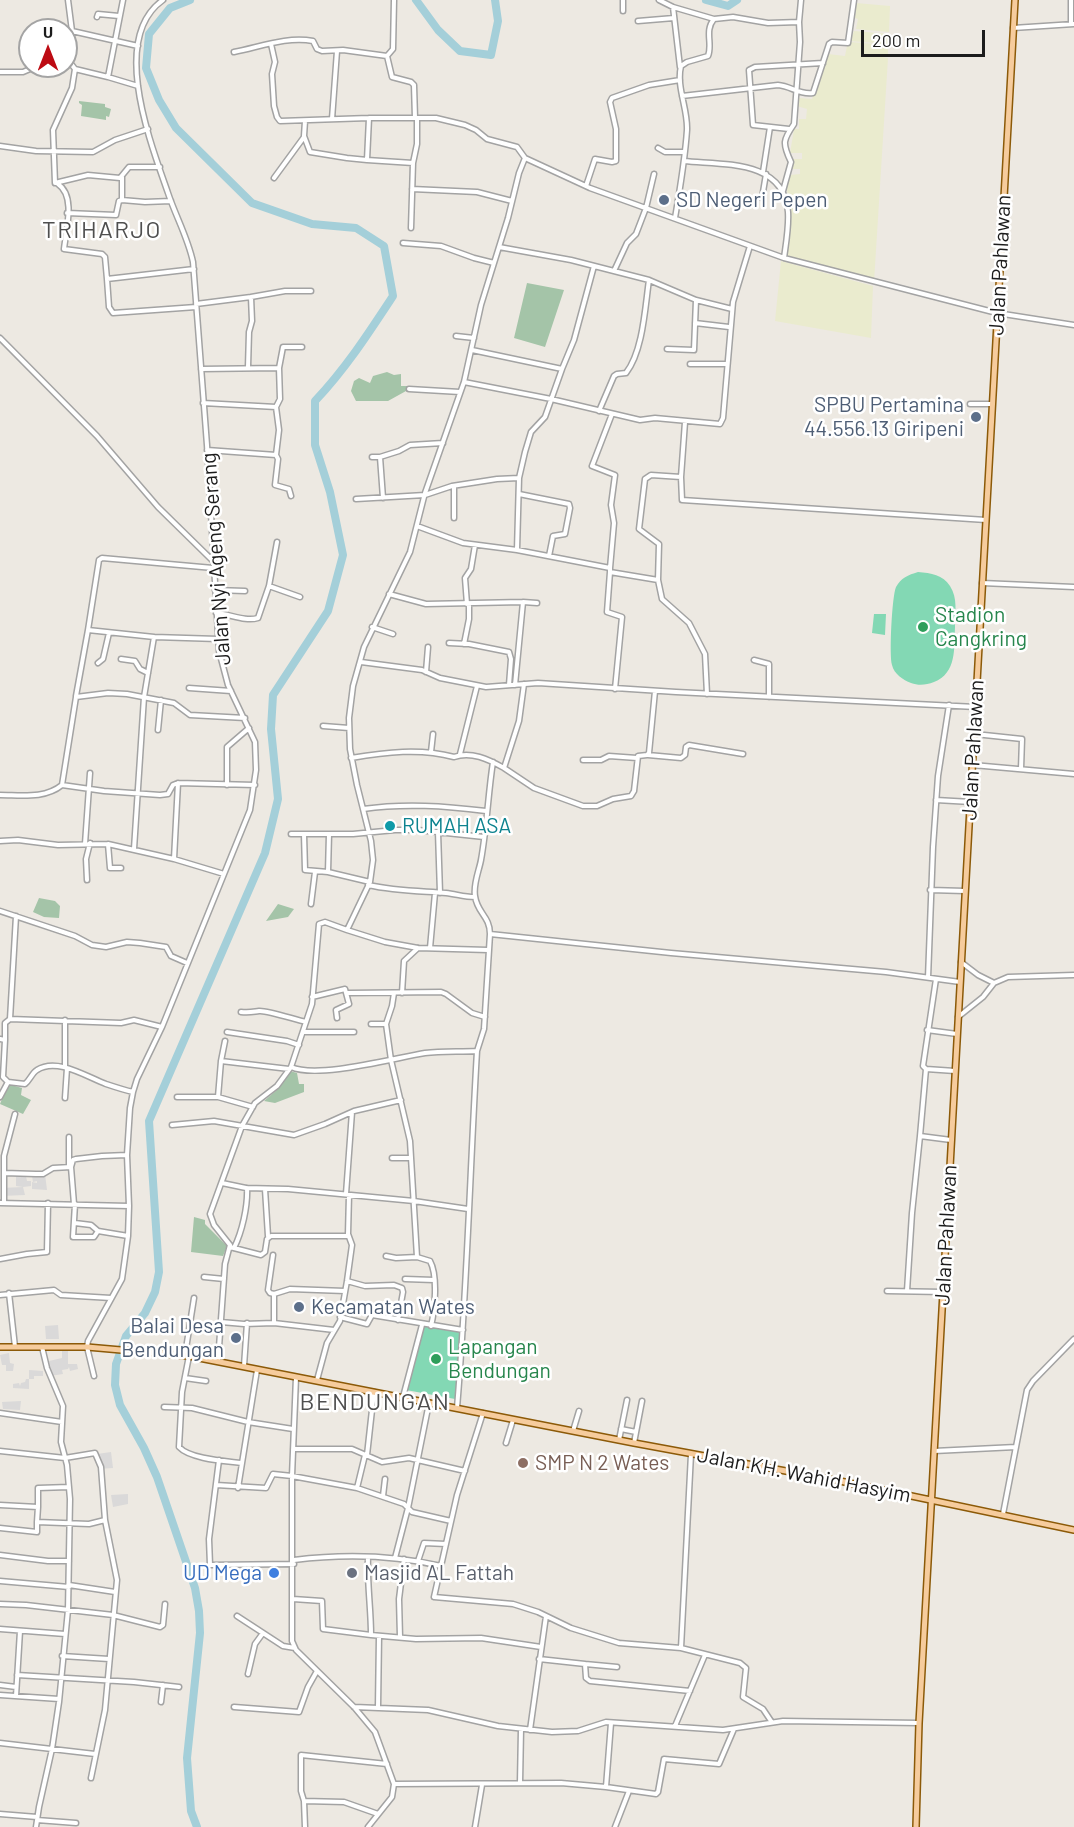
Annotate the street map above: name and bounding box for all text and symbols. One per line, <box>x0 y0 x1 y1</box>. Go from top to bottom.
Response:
north arrow <box>18 18 78 78</box>
scale bar <box>864 18 988 56</box>
text: U <box>43 22 53 41</box>
text: 200 m <box>872 29 920 51</box>
place label: SD Negeri Pepen <box>676 187 828 213</box>
marker: SD Negeri Pepen <box>657 193 671 207</box>
street label: Jalan Pahlawan <box>984 194 1016 336</box>
district label: TRIHARJO <box>42 216 162 244</box>
place label: SPBU Pertamina 44.556.13 Giripeni <box>804 392 964 442</box>
marker: SPBU Pertamina 44.556.13 Giripeni <box>969 410 983 424</box>
street label: Jalan Nyi Ageng Serang <box>196 452 236 666</box>
place label: Stadion Cangkring <box>935 602 1027 652</box>
marker: Stadion Cangkring <box>916 620 930 634</box>
street label: Jalan Pahlawan <box>957 679 989 821</box>
place label: RUMAH ASA <box>402 813 511 839</box>
marker: RUMAH ASA <box>383 819 397 833</box>
street label: Jalan Pahlawan <box>930 1164 962 1306</box>
place label: Kecamatan Wates <box>311 1294 475 1320</box>
marker: Kecamatan Wates <box>292 1300 306 1314</box>
place label: Balai Desa Bendungan <box>121 1313 224 1363</box>
marker: Balai Desa Bendungan <box>229 1331 243 1345</box>
place label: Lapangan Bendungan <box>448 1334 551 1384</box>
marker: Lapangan Bendungan <box>429 1352 443 1366</box>
district label: BENDUNGAN <box>299 1388 451 1416</box>
street label: Jalan KH. Wahid Hasyim <box>695 1442 913 1508</box>
place label: SMP N 2 Wates <box>535 1450 669 1476</box>
marker: SMP N 2 Wates <box>516 1456 530 1470</box>
place label: UD Mega <box>183 1560 262 1586</box>
place label: Masjid AL Fattah <box>364 1560 514 1586</box>
marker: UD Mega <box>267 1566 281 1580</box>
marker: Masjid AL Fattah <box>345 1566 359 1580</box>

